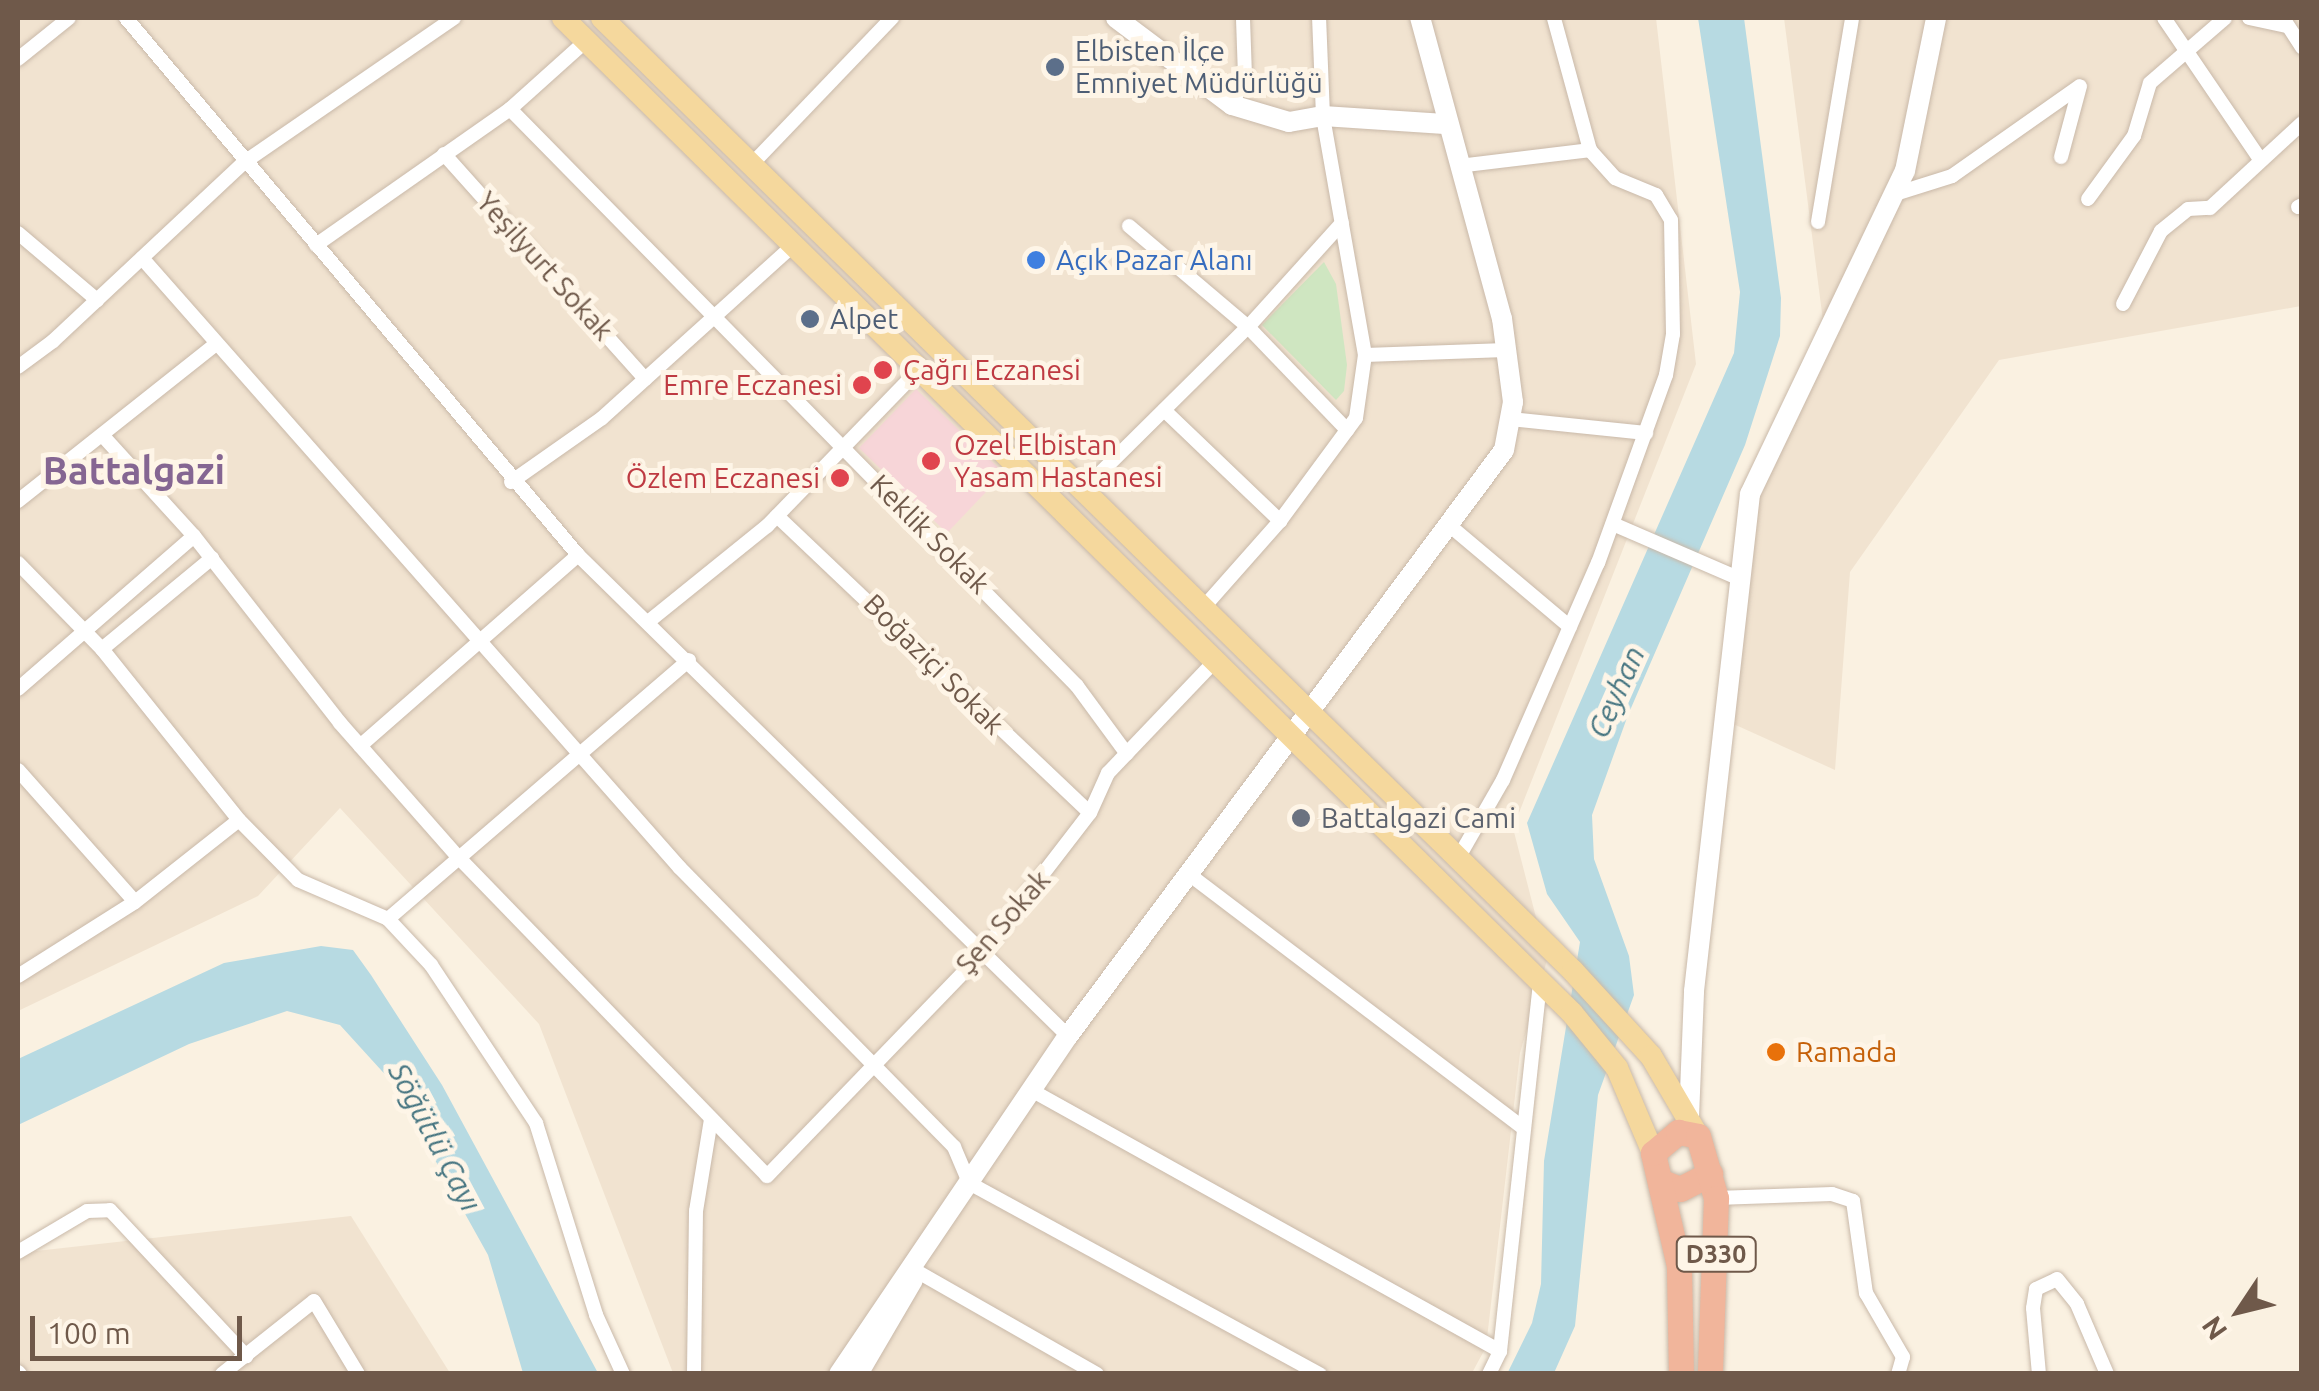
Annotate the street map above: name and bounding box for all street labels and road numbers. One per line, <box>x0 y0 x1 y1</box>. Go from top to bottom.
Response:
street label: Yeşilyurt Sokak <box>470 185 620 347</box>
street label: Keklik Sokak <box>863 467 997 601</box>
street label: Boğaziçi Sokak <box>857 587 1011 741</box>
street label: Şen Sokak <box>949 863 1057 981</box>
road number: D330 <box>1674 1234 1758 1274</box>

